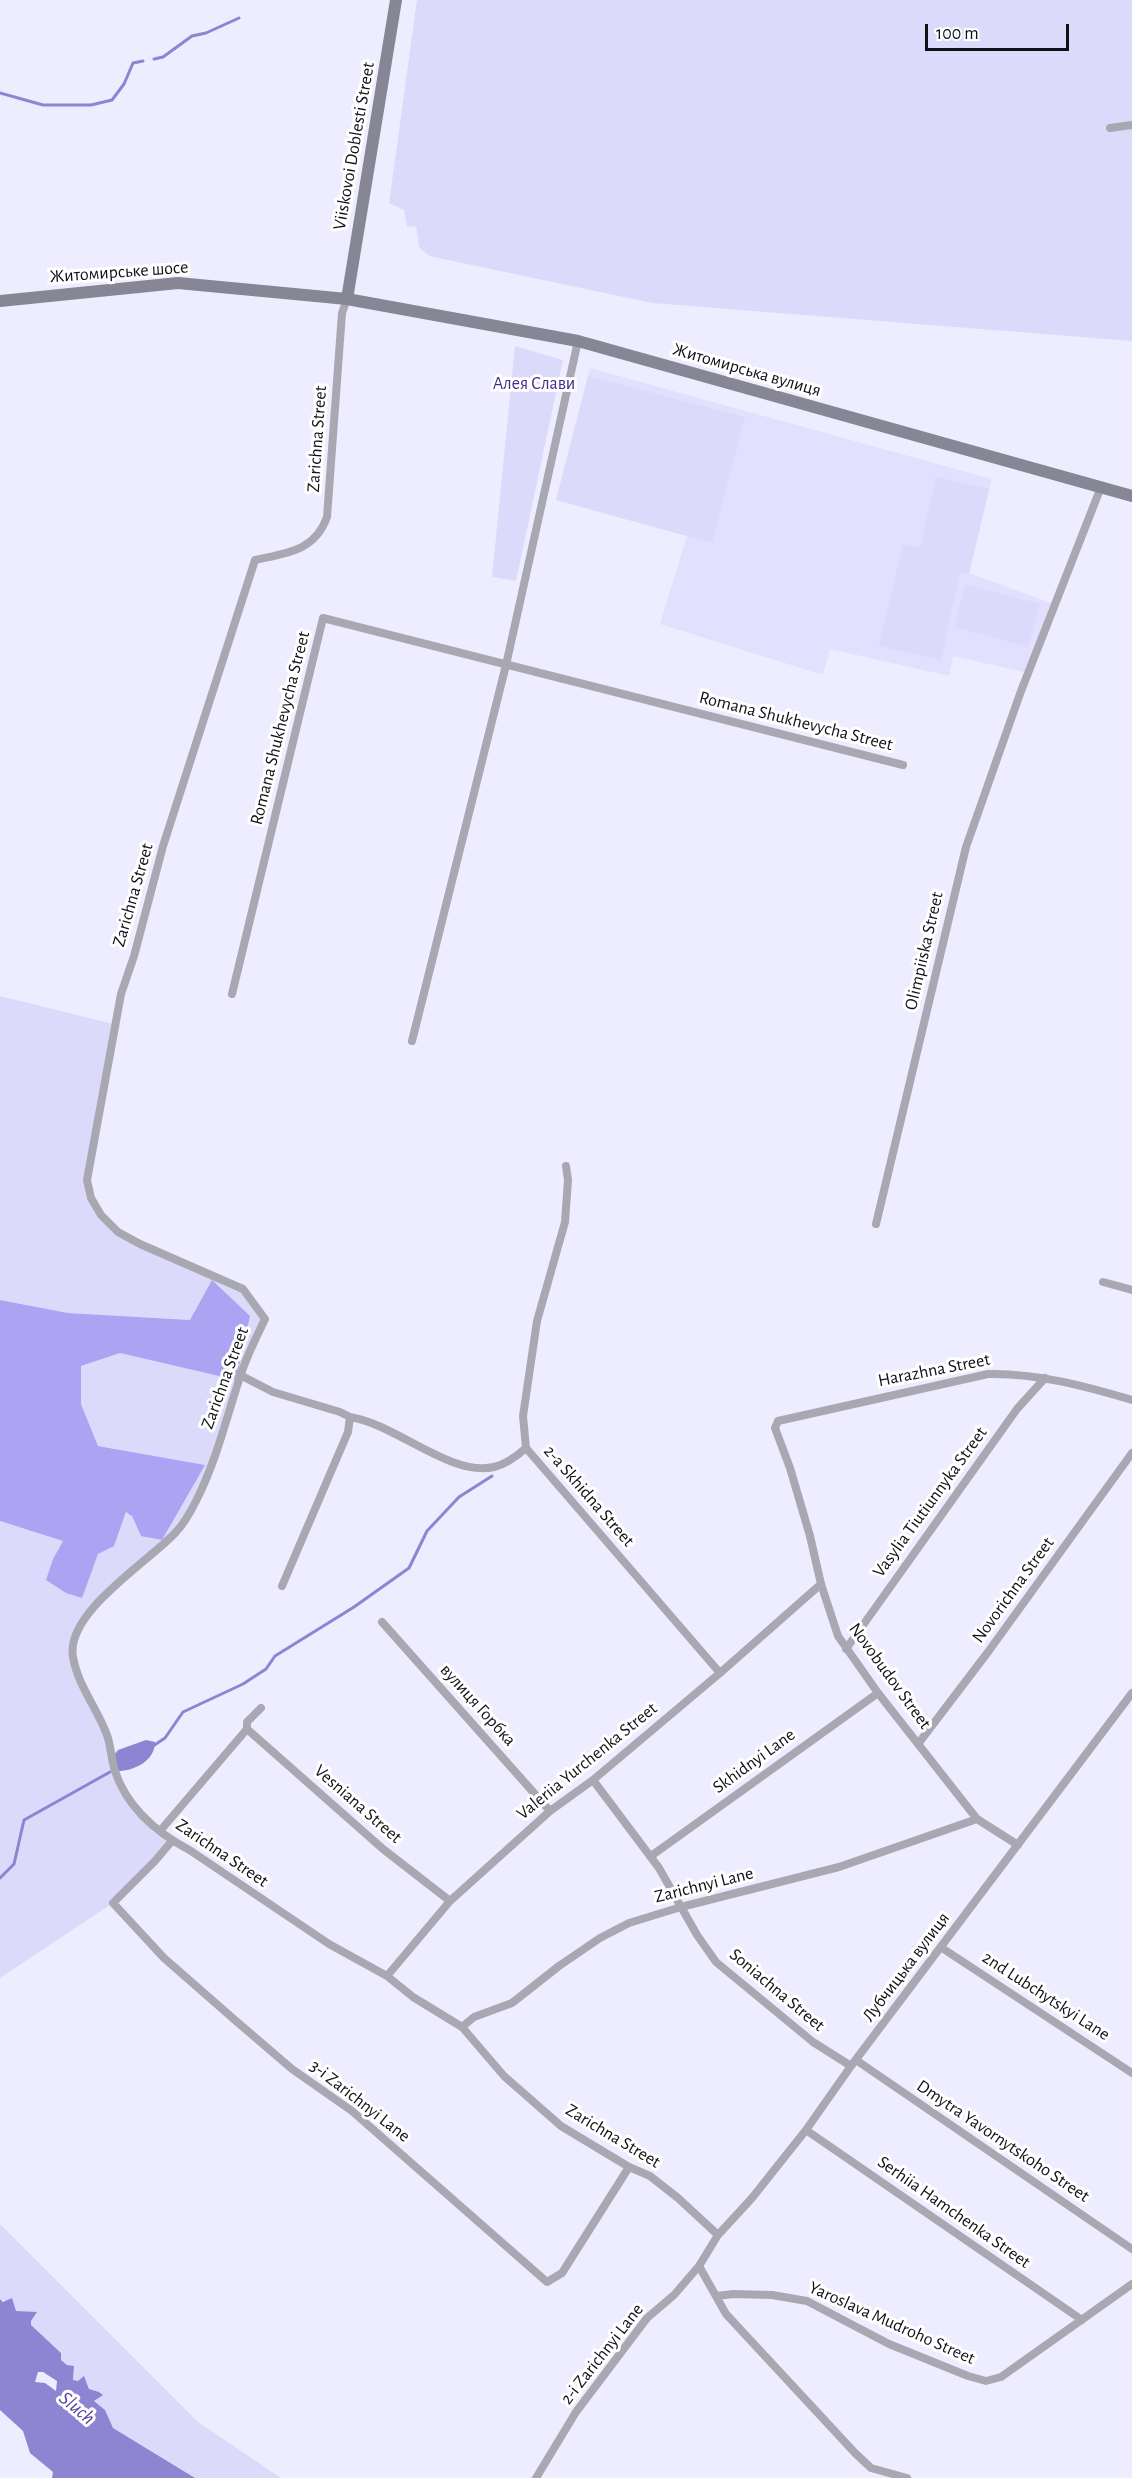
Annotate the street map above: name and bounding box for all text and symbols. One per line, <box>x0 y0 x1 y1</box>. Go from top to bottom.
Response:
scale bar <box>928 12 1072 50</box>
text: 100 m <box>936 25 979 43</box>
street label: Viiskovoi Doblesti Street <box>329 60 379 232</box>
street label: Житомирське шосе <box>49 256 189 288</box>
street label: Житомирська вулиця <box>670 338 824 402</box>
park label: Алея Слави <box>493 373 575 395</box>
street label: Zarichna Street <box>302 385 332 493</box>
street label: Romana Shukhevycha Street <box>245 629 315 827</box>
street label: Romana Shukhevycha Street <box>697 686 895 756</box>
street label: Zarichna Street <box>108 841 158 949</box>
street label: Olimpiiska Street <box>900 890 948 1012</box>
street label: Zarichna Street <box>197 1324 253 1432</box>
street label: Harazhna Street <box>876 1349 992 1391</box>
street label: Vasylia Tiutiunnyka Street <box>868 1423 992 1581</box>
street label: 2-a Skhidna Street <box>539 1441 639 1551</box>
street label: Novorichna Street <box>967 1533 1059 1647</box>
street label: Novobudov Street <box>844 1619 936 1733</box>
street label: вулиця Горбка <box>436 1660 520 1750</box>
street label: Valeriia Yurchenka Street <box>512 1698 662 1824</box>
street label: Skhidnyi Lane <box>709 1724 799 1798</box>
street label: Vesniana Street <box>310 1760 406 1848</box>
street label: Zarichna Street <box>172 1814 272 1892</box>
street label: Zarichnyi Lane <box>652 1862 756 1908</box>
street label: Лубчицька вулиця <box>858 1908 954 2026</box>
street label: Soniachna Street <box>725 1944 829 2036</box>
street label: 2nd Lubchytskyi Lane <box>978 1947 1114 2045</box>
street label: 3-i Zarichnyi Lane <box>306 2055 414 2147</box>
street label: Dmytra Yavornytskoho Street <box>913 2075 1093 2207</box>
street label: Zarichna Street <box>562 2099 664 2173</box>
street label: Serhiia Hamchenka Street <box>873 2151 1035 2273</box>
street label: Yaroslava Mudroho Street <box>806 2277 978 2369</box>
street label: 2-i Zarichnyi Lane <box>556 2299 648 2409</box>
water label: Sluch <box>54 2386 100 2430</box>

